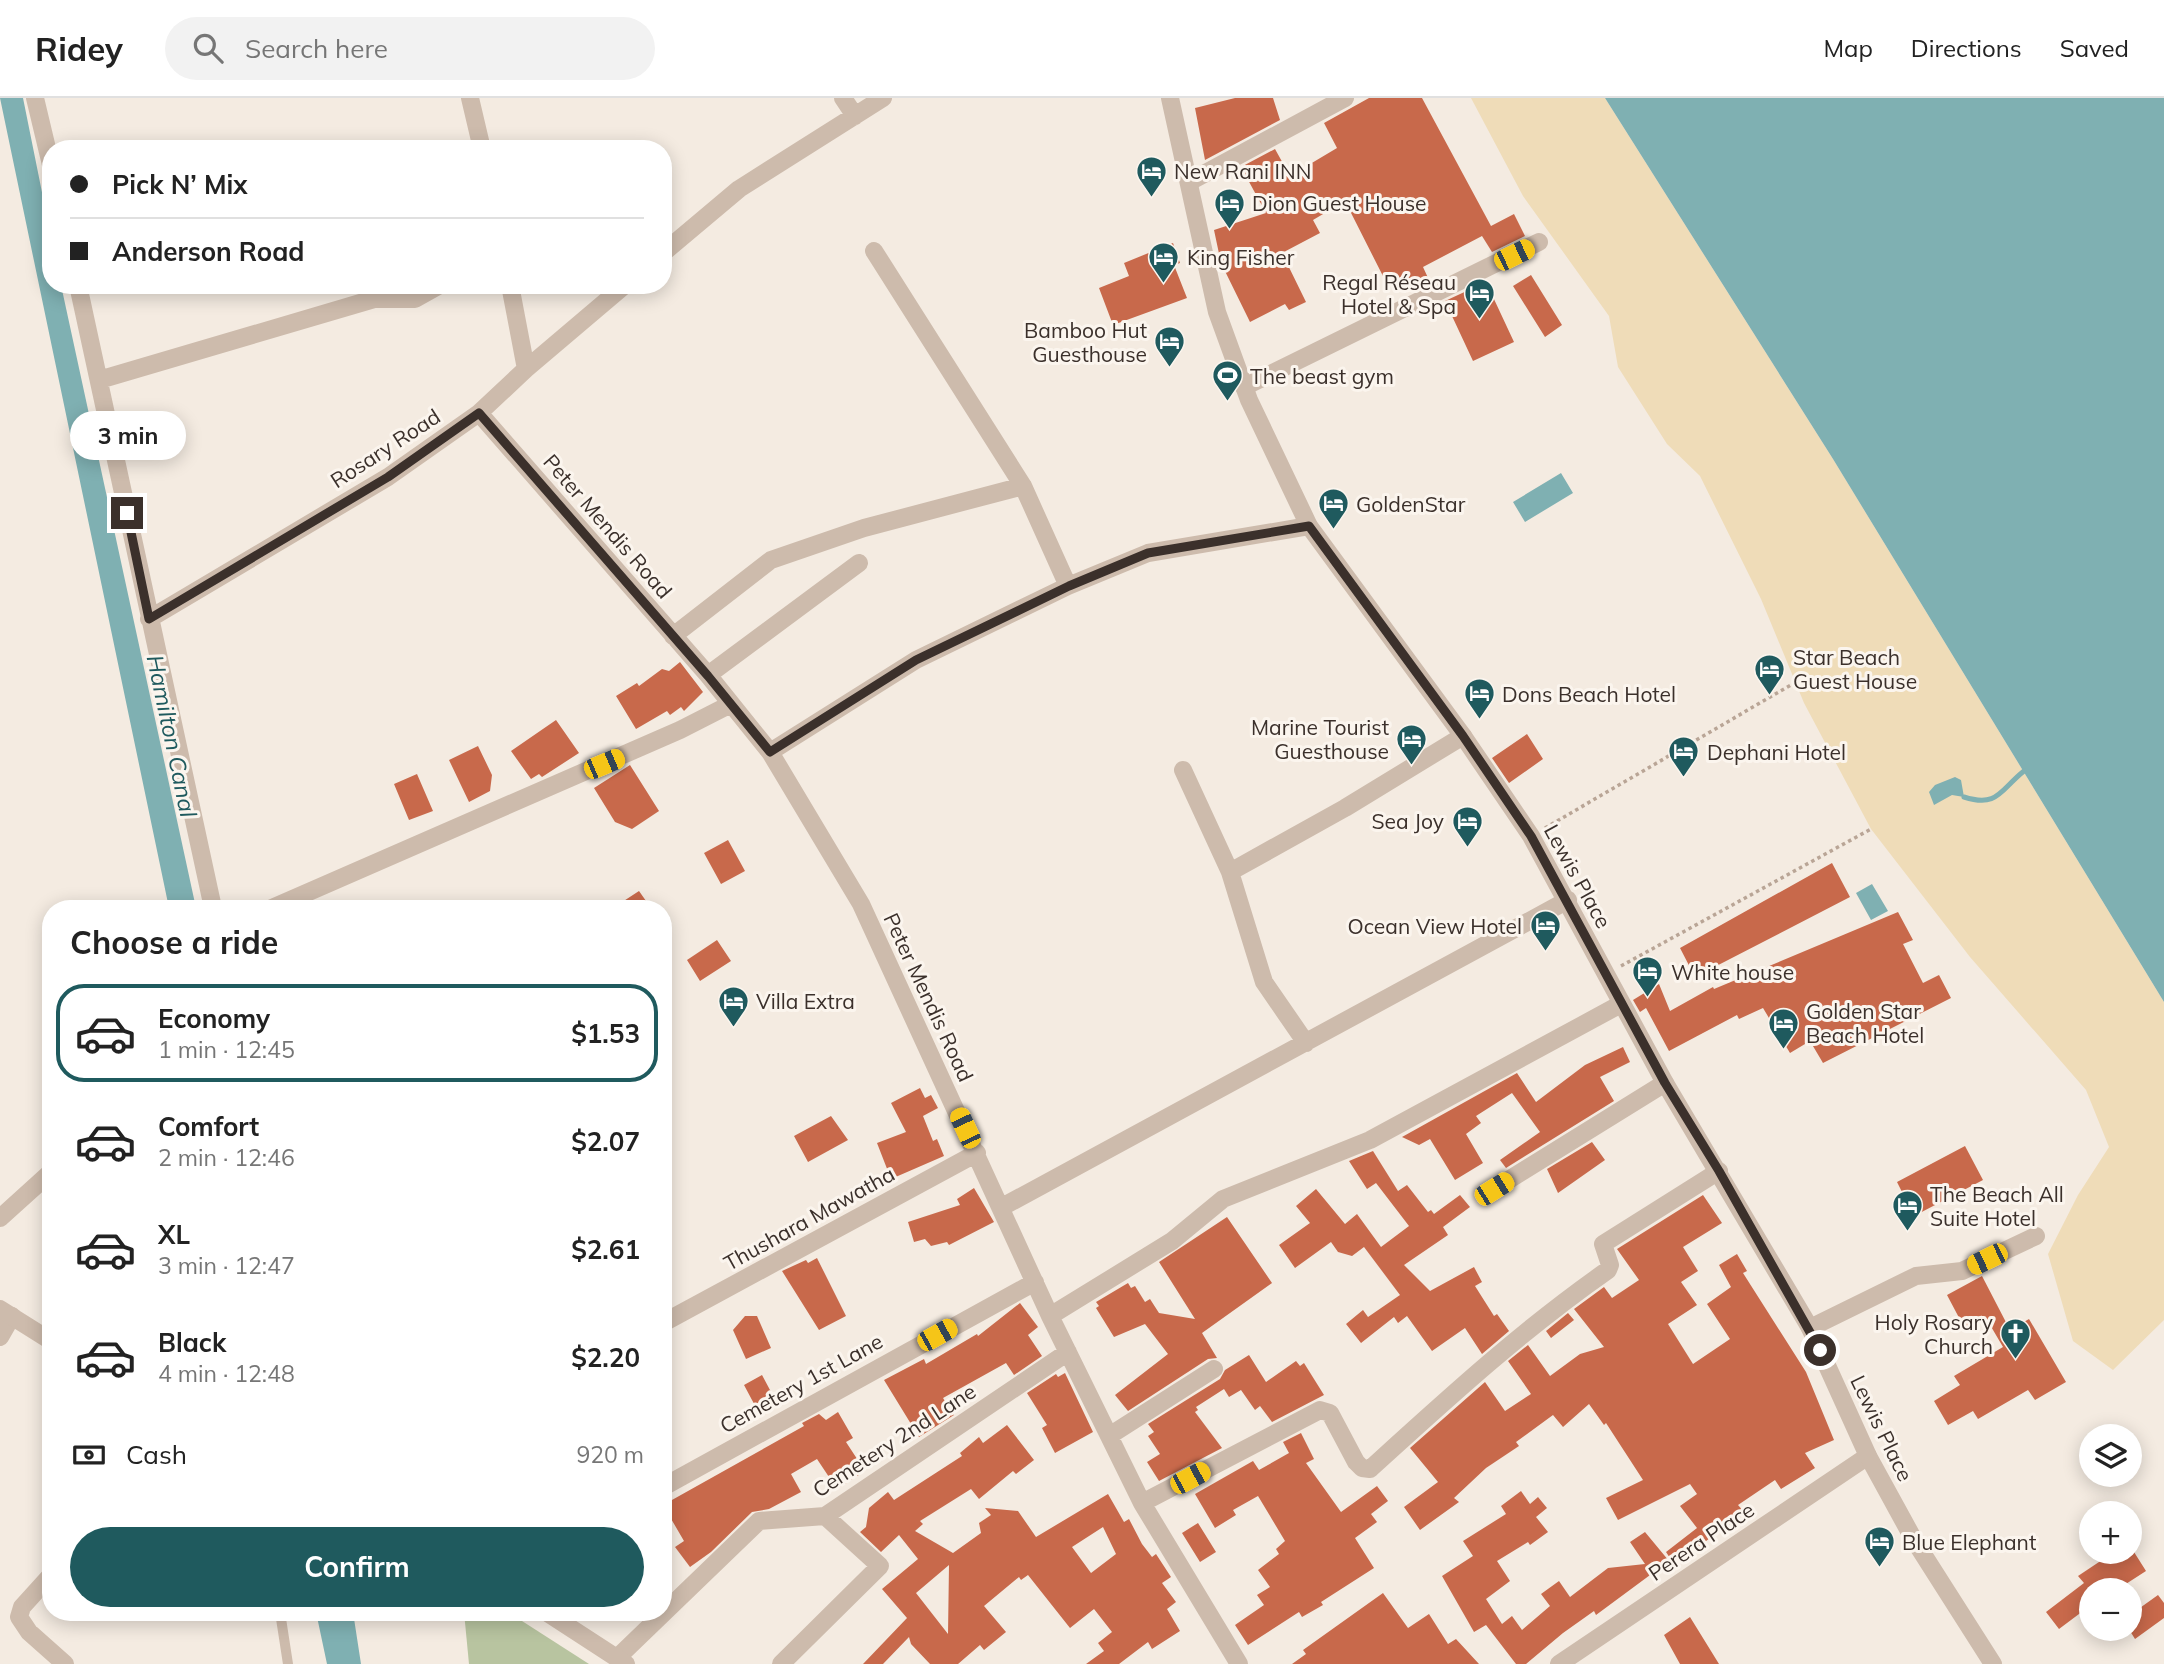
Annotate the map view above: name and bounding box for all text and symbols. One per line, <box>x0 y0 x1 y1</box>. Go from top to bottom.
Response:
search box <box>165 17 655 80</box>
text: Ridey <box>35 28 123 69</box>
icon: search <box>189 29 227 67</box>
text: Search here <box>245 32 388 65</box>
text: Map <box>1823 33 1873 63</box>
text: Directions <box>1911 33 2022 63</box>
text: Saved <box>2060 33 2129 63</box>
hotel icon: New Rani INN <box>1134 154 1168 198</box>
place label: New Rani INN <box>1174 158 1311 184</box>
text: Pick N’ Mix <box>112 168 248 201</box>
hotel icon: Dion Guest House <box>1212 186 1246 230</box>
place label: Dion Guest House <box>1252 190 1427 216</box>
text: Anderson Road <box>112 235 304 268</box>
car <box>1491 236 1538 274</box>
hotel icon: King Fisher <box>1147 240 1181 284</box>
place label: King Fisher <box>1187 244 1295 270</box>
place label: Regal Réseau Hotel & Spa <box>1322 269 1456 319</box>
hotel icon: Regal Réseau Hotel & Spa <box>1462 277 1496 321</box>
place label: Bamboo Hut Guesthouse <box>1024 317 1147 367</box>
hotel icon: Bamboo Hut Guesthouse <box>1153 325 1187 369</box>
sports icon: The beast gym <box>1210 359 1244 403</box>
place label: The beast gym <box>1250 363 1394 389</box>
street label: Rosary Road <box>325 403 445 493</box>
callout: 3 min <box>69 412 185 460</box>
text: 3 min <box>98 421 158 450</box>
street label: Peter Mendis Road <box>538 448 678 604</box>
hotel icon: GoldenStar <box>1316 487 1350 531</box>
place label: GoldenStar <box>1356 491 1466 517</box>
route end <box>111 497 143 529</box>
place label: Star Beach Guest House <box>1793 644 1917 694</box>
water label: Hamilton Canal <box>141 652 203 820</box>
hotel icon: Star Beach Guest House <box>1753 652 1787 696</box>
hotel icon: Dons Beach Hotel <box>1462 677 1496 721</box>
place label: Dons Beach Hotel <box>1502 681 1676 707</box>
place label: Marine Tourist Guesthouse <box>1251 714 1389 764</box>
hotel icon: Marine Tourist Guesthouse <box>1395 722 1429 766</box>
hotel icon: Dephani Hotel <box>1667 735 1701 779</box>
place label: Dephani Hotel <box>1707 739 1846 765</box>
car <box>581 746 628 782</box>
hotel icon: Sea Joy <box>1450 804 1484 848</box>
place label: Sea Joy <box>1372 808 1444 834</box>
street label: Lewis Place <box>1539 820 1617 932</box>
street label: Peter Mendis Road <box>879 909 979 1085</box>
hotel icon: Ocean View Hotel <box>1528 909 1562 953</box>
place label: Ocean View Hotel <box>1347 913 1522 939</box>
text: Choose a ride <box>70 922 278 962</box>
hotel icon: White house <box>1631 955 1665 999</box>
place label: White house <box>1671 959 1794 985</box>
hotel icon: Villa Extra <box>716 984 750 1028</box>
place label: Villa Extra <box>756 988 855 1014</box>
place label: Golden Star Beach Hotel <box>1806 998 1924 1048</box>
icon: car <box>74 1002 137 1065</box>
text: Economy <box>158 1002 270 1035</box>
hotel icon: Golden Star Beach Hotel <box>1766 1006 1800 1050</box>
text: $1.53 <box>571 1017 640 1050</box>
text: 1 min · 12:45 <box>158 1035 295 1064</box>
car <box>947 1105 984 1151</box>
icon: car <box>74 1110 137 1173</box>
text: Comfort <box>158 1110 259 1143</box>
text: $2.07 <box>571 1125 640 1158</box>
text: 2 min · 12:46 <box>158 1143 295 1172</box>
street label: Thushara Mawatha <box>719 1160 899 1276</box>
car <box>1471 1169 1518 1209</box>
place label: The Beach All Suite Hotel <box>1930 1181 2064 1231</box>
hotel icon: The Beach All Suite Hotel <box>1890 1189 1924 1233</box>
icon: car <box>74 1218 137 1281</box>
text: XL <box>158 1218 190 1251</box>
text: $2.61 <box>571 1233 640 1266</box>
car <box>1964 1240 2011 1278</box>
text: 3 min · 12:47 <box>158 1251 295 1280</box>
place label: Holy Rosary Church <box>1875 1309 1993 1359</box>
car <box>914 1316 961 1354</box>
church icon: Holy Rosary Church <box>1999 1317 2033 1361</box>
icon: car <box>74 1326 137 1389</box>
text: Black <box>158 1326 226 1359</box>
street label: Cemetery 1st Lane <box>715 1328 887 1438</box>
route start <box>1804 1334 1836 1366</box>
text: $2.20 <box>571 1341 640 1374</box>
text: 4 min · 12:48 <box>158 1359 295 1388</box>
street label: Lewis Place <box>1845 1371 1919 1485</box>
street label: Cemetery 2nd Lane <box>808 1378 980 1502</box>
map controls <box>2079 1424 2142 1641</box>
button: layers <box>2079 1424 2142 1487</box>
icon: cash <box>70 1436 108 1474</box>
text: Cash <box>126 1438 187 1471</box>
text: 920 m <box>576 1440 644 1469</box>
car <box>1167 1459 1214 1497</box>
street label: Perera Place <box>1643 1496 1759 1586</box>
button: + <box>2079 1501 2142 1564</box>
hotel icon: Blue Elephant <box>1862 1525 1896 1569</box>
button: Confirm <box>70 1527 644 1607</box>
place label: Blue Elephant <box>1902 1529 2036 1555</box>
button: − <box>2079 1578 2142 1641</box>

